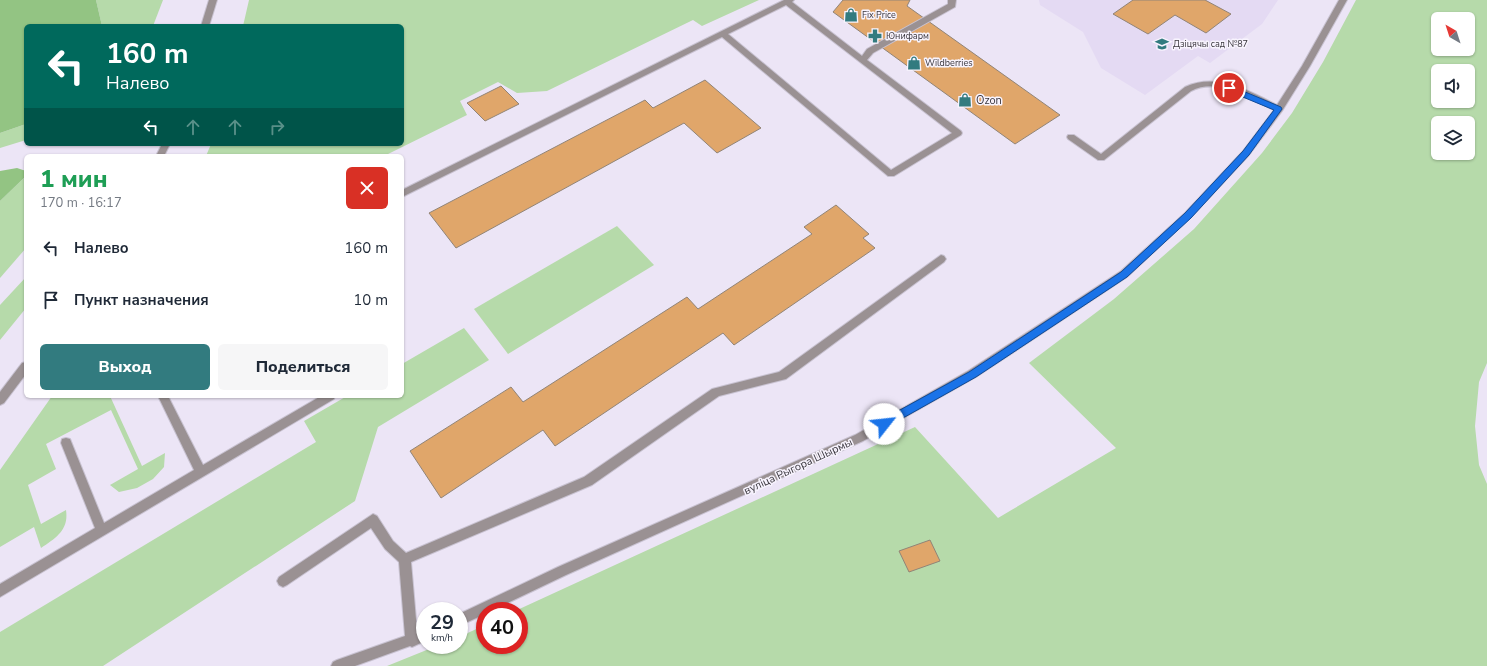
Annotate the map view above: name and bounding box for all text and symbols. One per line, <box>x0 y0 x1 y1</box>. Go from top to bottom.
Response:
shop icon: Fix Price <box>843 7 859 23</box>
place label: Fix Price <box>862 9 896 21</box>
north arrow <box>1431 12 1475 56</box>
map controls <box>1431 12 1475 160</box>
pharmacy icon: Юнифарм <box>867 28 883 44</box>
place label: Юнифарм <box>886 30 929 42</box>
text: 160 m <box>106 35 189 73</box>
school or university icon: Дзіцячы сад №87 <box>1154 36 1170 52</box>
place label: Дзіцячы сад №87 <box>1173 38 1248 50</box>
icon: left <box>40 40 92 92</box>
shop icon: Wildberries <box>906 55 922 71</box>
place label: Wildberries <box>925 57 973 69</box>
button: sound <box>1431 64 1475 108</box>
text: Налево <box>106 71 170 95</box>
pin <box>1212 71 1246 105</box>
icon: arrive <box>1218 77 1240 99</box>
shop icon: Ozon <box>957 92 973 108</box>
place label: Ozon <box>976 93 1002 108</box>
icon: left <box>140 116 162 138</box>
icon: ahead <box>182 116 204 138</box>
icon: ahead <box>224 116 246 138</box>
icon: right <box>266 116 288 138</box>
button: layers <box>1431 116 1475 160</box>
text: 1 мин <box>40 163 108 195</box>
button: close <box>346 167 388 209</box>
text: 170 m · 16:17 <box>40 194 122 212</box>
icon: left <box>40 237 62 259</box>
text: Налево <box>74 238 129 258</box>
text: 160 m <box>344 238 388 258</box>
icon: arrive <box>40 289 62 311</box>
text: Пункт назначения <box>74 290 209 310</box>
text: 10 m <box>353 290 388 310</box>
button: Выход <box>40 344 210 390</box>
button: Поделиться <box>218 344 388 390</box>
position arrow <box>863 403 905 445</box>
street label: вуліца Рыгора Шырмы <box>741 435 855 498</box>
speed limit sign: 40 <box>476 602 528 654</box>
text: 29 <box>430 609 454 636</box>
text: km/h <box>431 631 453 645</box>

